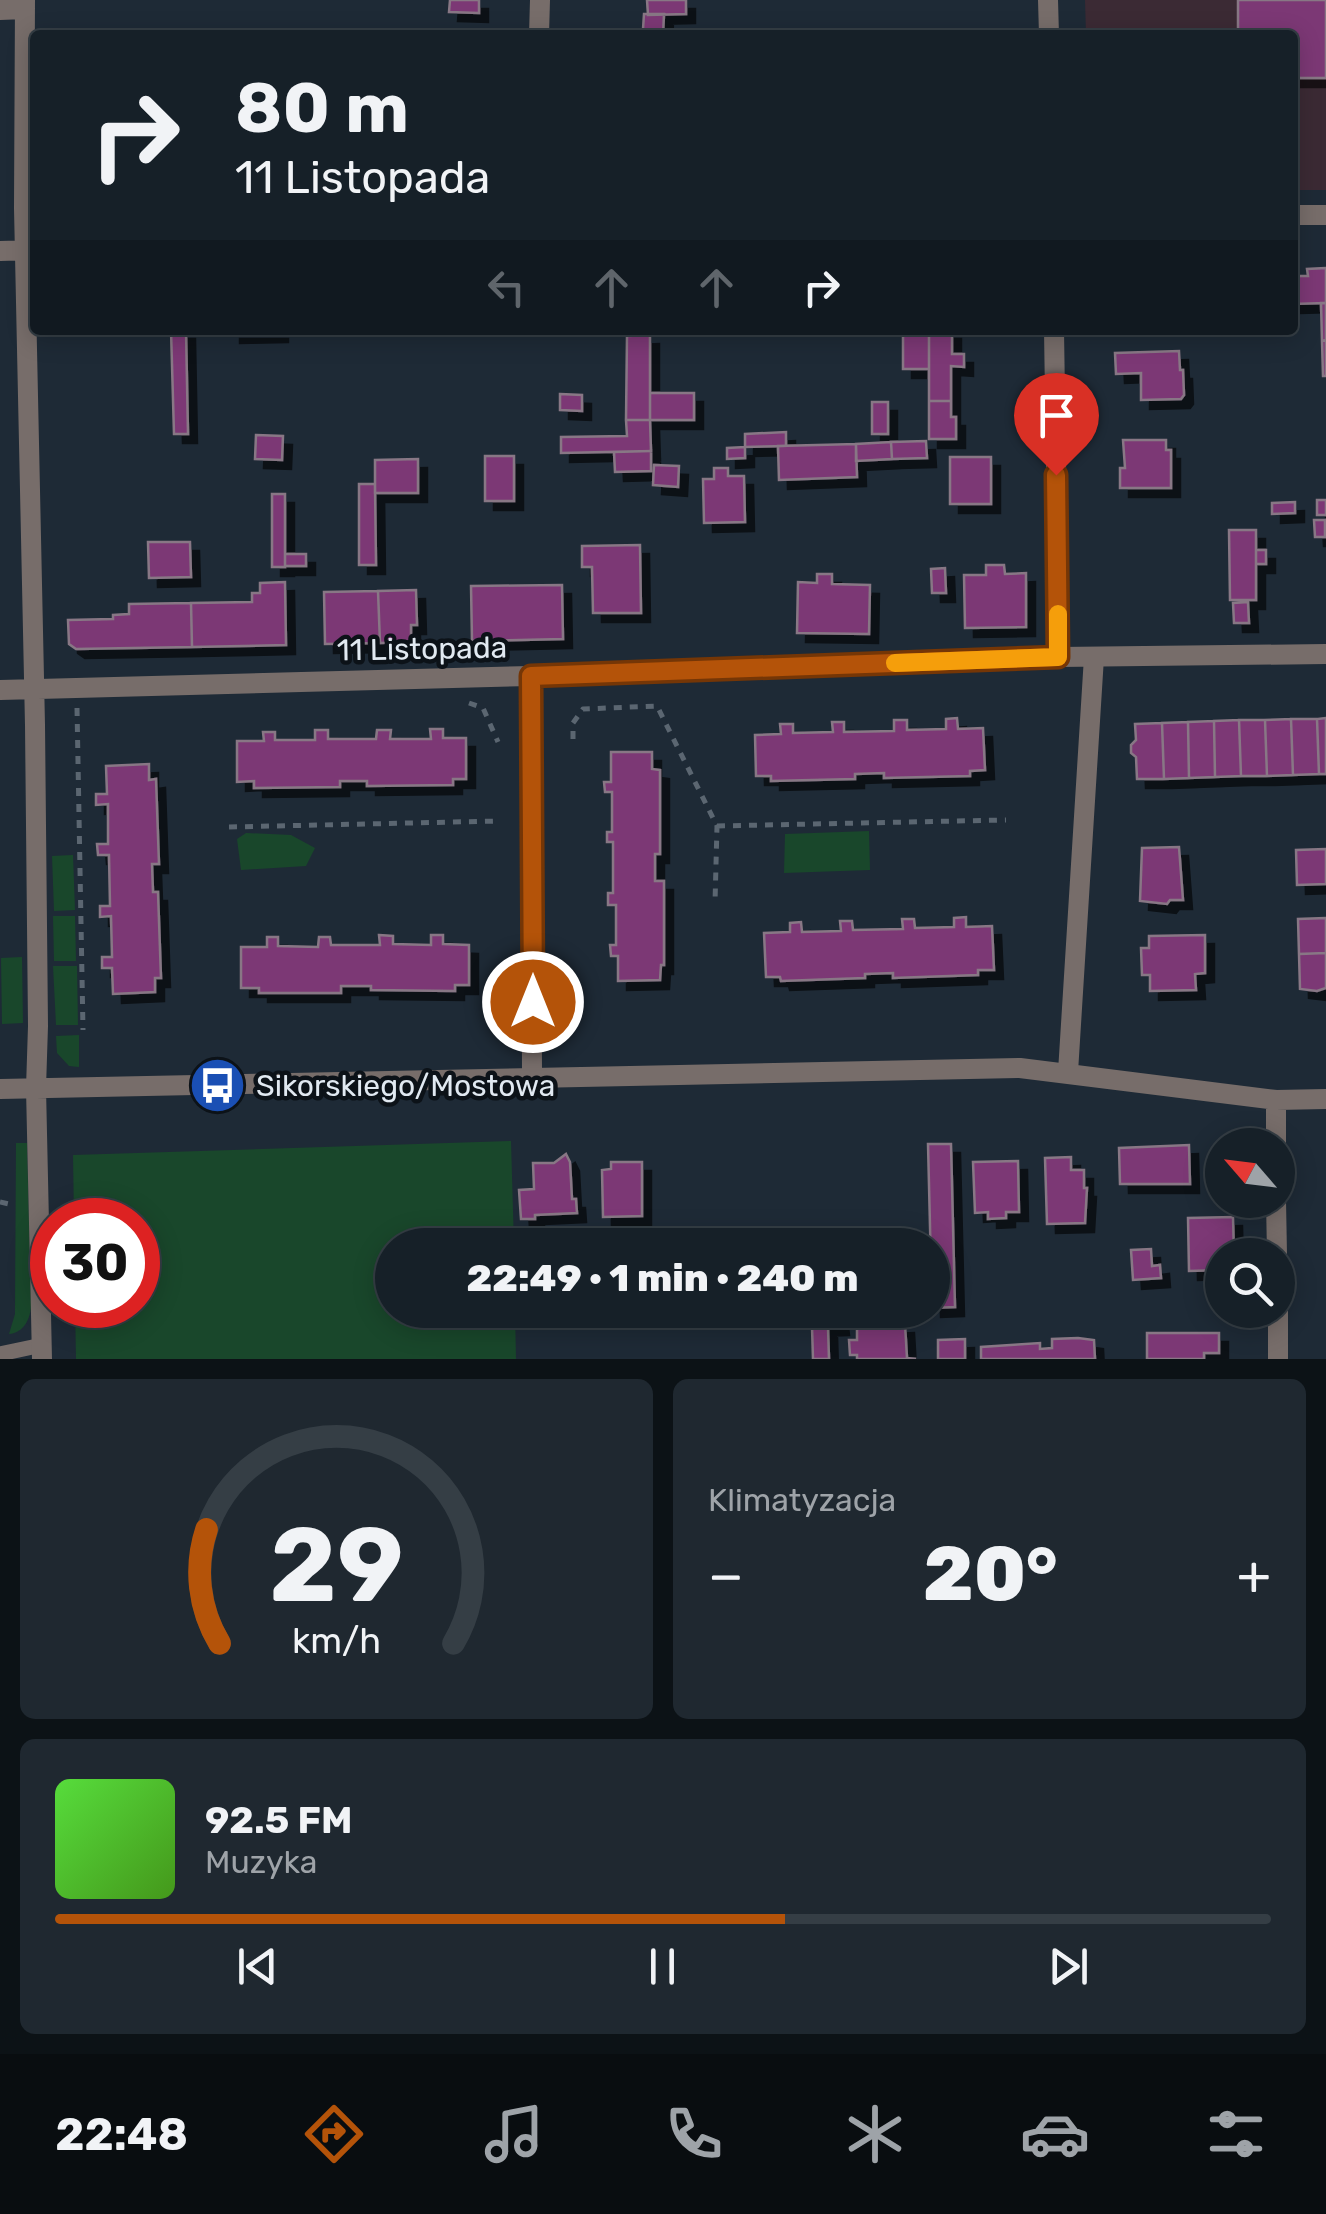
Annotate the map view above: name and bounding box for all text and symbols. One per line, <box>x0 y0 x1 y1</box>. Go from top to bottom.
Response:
text: 80 m <box>235 67 409 150</box>
icon: right <box>70 70 200 200</box>
text: 11 Listopada <box>235 151 490 204</box>
icon: left <box>479 260 534 315</box>
icon: ahead <box>584 260 639 315</box>
icon: ahead <box>689 260 744 315</box>
icon: right <box>794 260 849 315</box>
pin <box>1014 373 1099 476</box>
icon: arrive <box>1029 388 1084 443</box>
street label: 11 Listopada <box>337 630 507 668</box>
position arrow <box>481 950 585 1054</box>
bus stop icon: Sikorskiego/Mostowa <box>187 1056 247 1116</box>
place label: Sikorskiego/Mostowa <box>256 1068 555 1104</box>
north arrow <box>1205 1128 1295 1218</box>
map controls <box>1205 1128 1295 1328</box>
speed limit sign: 30 <box>30 1198 160 1328</box>
button: search <box>1205 1238 1295 1328</box>
text: 22:49 · 1 min · 240 m <box>466 1255 859 1301</box>
text: Klimatyzacja <box>708 1481 896 1519</box>
text: 29 <box>269 1504 404 1627</box>
text: 20° <box>923 1530 1058 1619</box>
text: − <box>708 1543 744 1608</box>
text: + <box>1237 1543 1271 1608</box>
text: km/h <box>292 1620 381 1662</box>
text: 92.5 FM <box>205 1797 352 1843</box>
text: Muzyka <box>205 1843 317 1881</box>
icon: previous <box>230 1939 285 1994</box>
icon: pause <box>635 1939 690 1994</box>
icon: next <box>1041 1939 1096 1994</box>
icon: directions <box>299 2099 369 2169</box>
icon: music <box>479 2099 549 2169</box>
icon: phone <box>659 2099 729 2169</box>
icon: climate <box>840 2099 910 2169</box>
icon: car <box>1020 2099 1090 2169</box>
icon: filters <box>1201 2099 1271 2169</box>
text: 22:48 <box>55 2108 188 2161</box>

